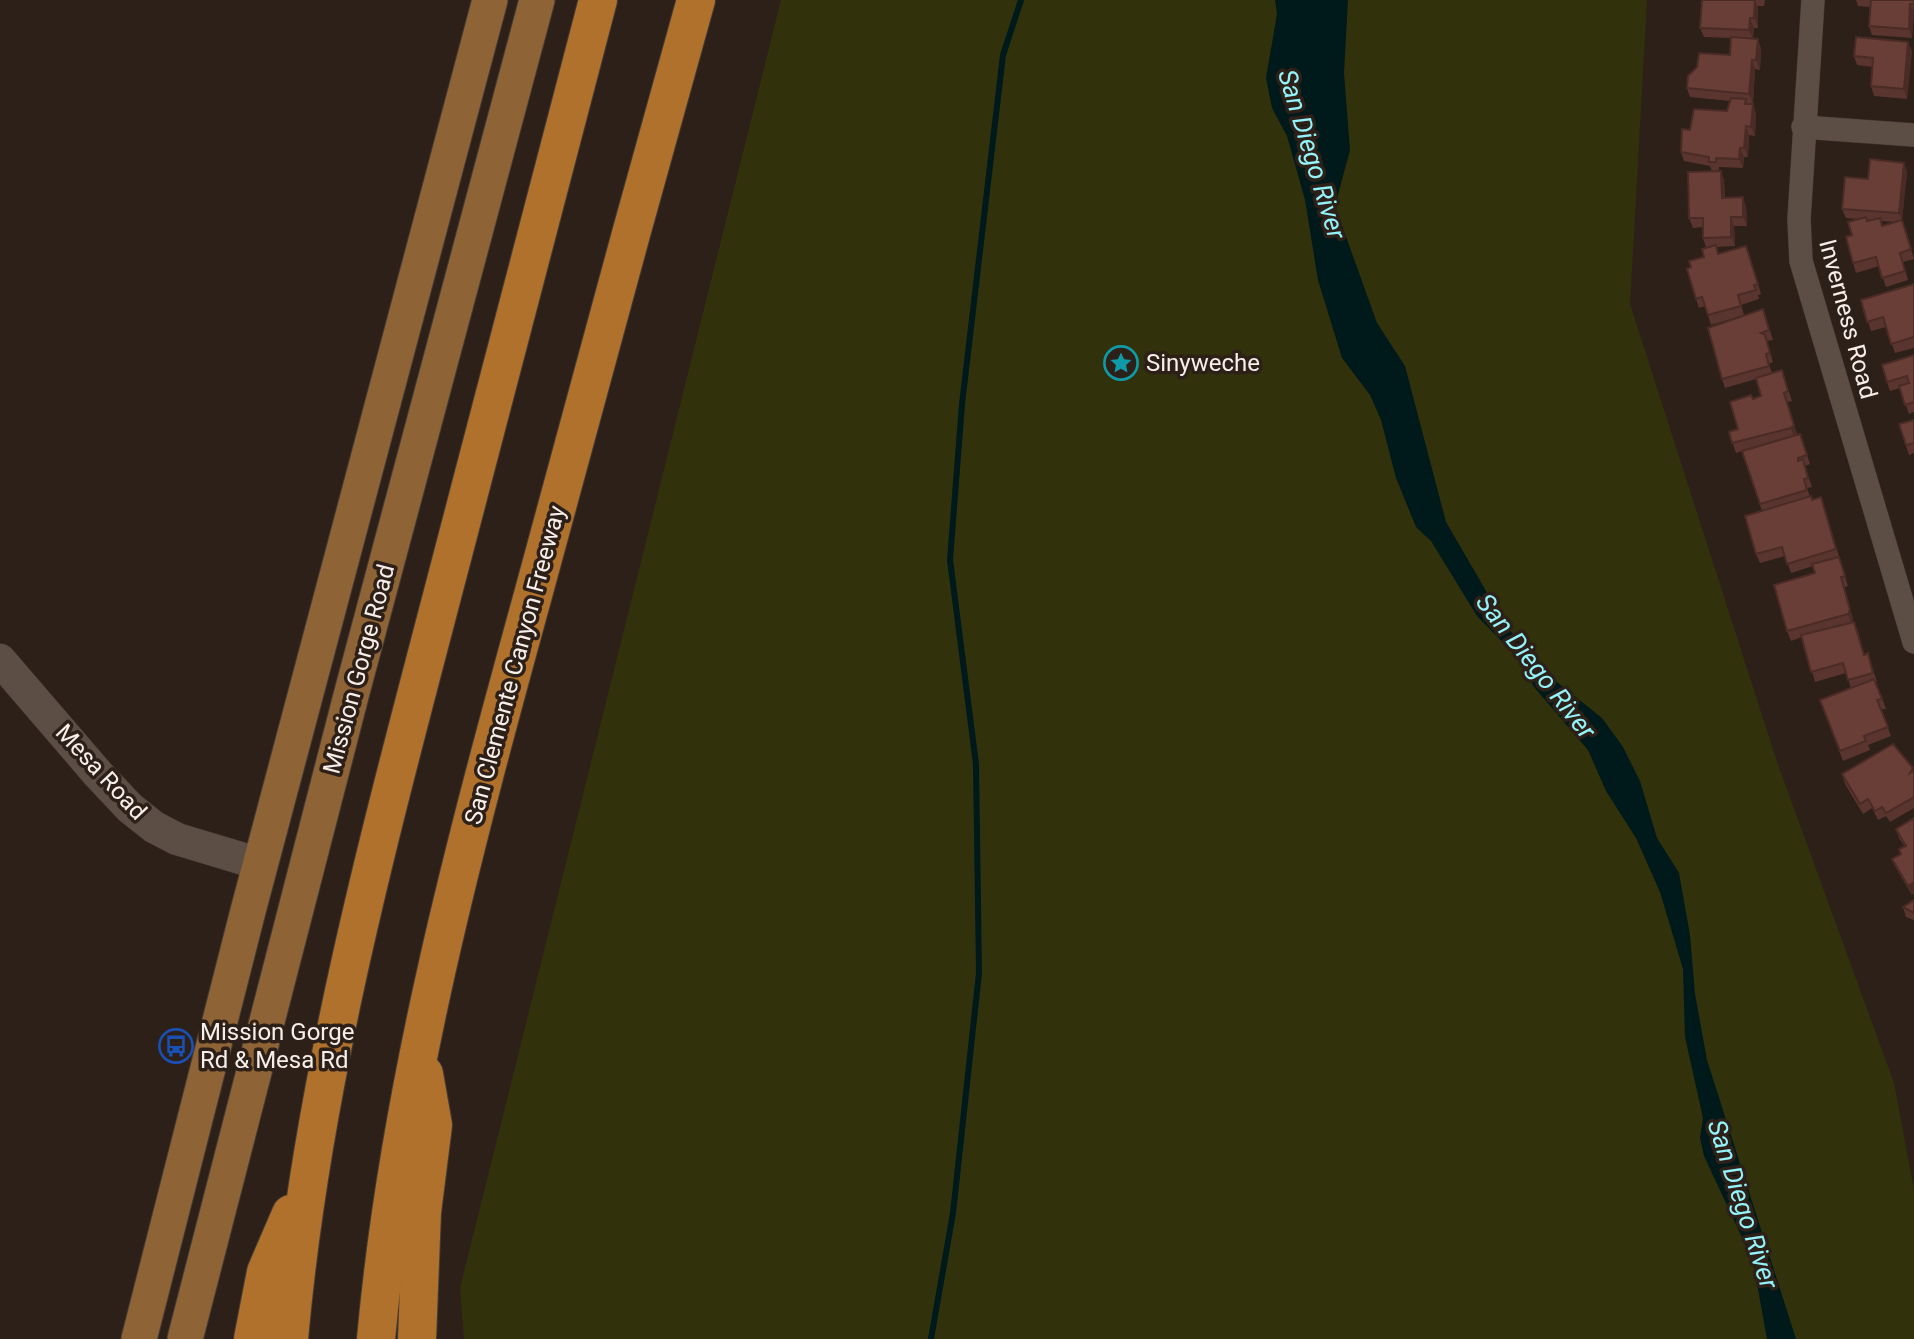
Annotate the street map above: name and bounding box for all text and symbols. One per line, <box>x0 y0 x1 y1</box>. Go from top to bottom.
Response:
water label: San Diego River <box>1272 66 1352 244</box>
street label: Inverness Road <box>1813 236 1883 402</box>
place icon: Sinyweche <box>1102 344 1140 382</box>
place label: Sinyweche <box>1146 349 1260 377</box>
street label: San Clemente Canyon Freeway <box>459 502 571 827</box>
street label: Mission Gorge Road <box>318 561 400 777</box>
water label: San Diego River <box>1470 588 1603 746</box>
street label: Mesa Road <box>50 719 152 825</box>
place label: Mission Gorge Rd & Mesa Rd <box>200 1018 354 1074</box>
bus stop icon: Mission Gorge Rd & Mesa Rd <box>157 1027 195 1065</box>
water label: San Diego River <box>1702 1116 1785 1294</box>

